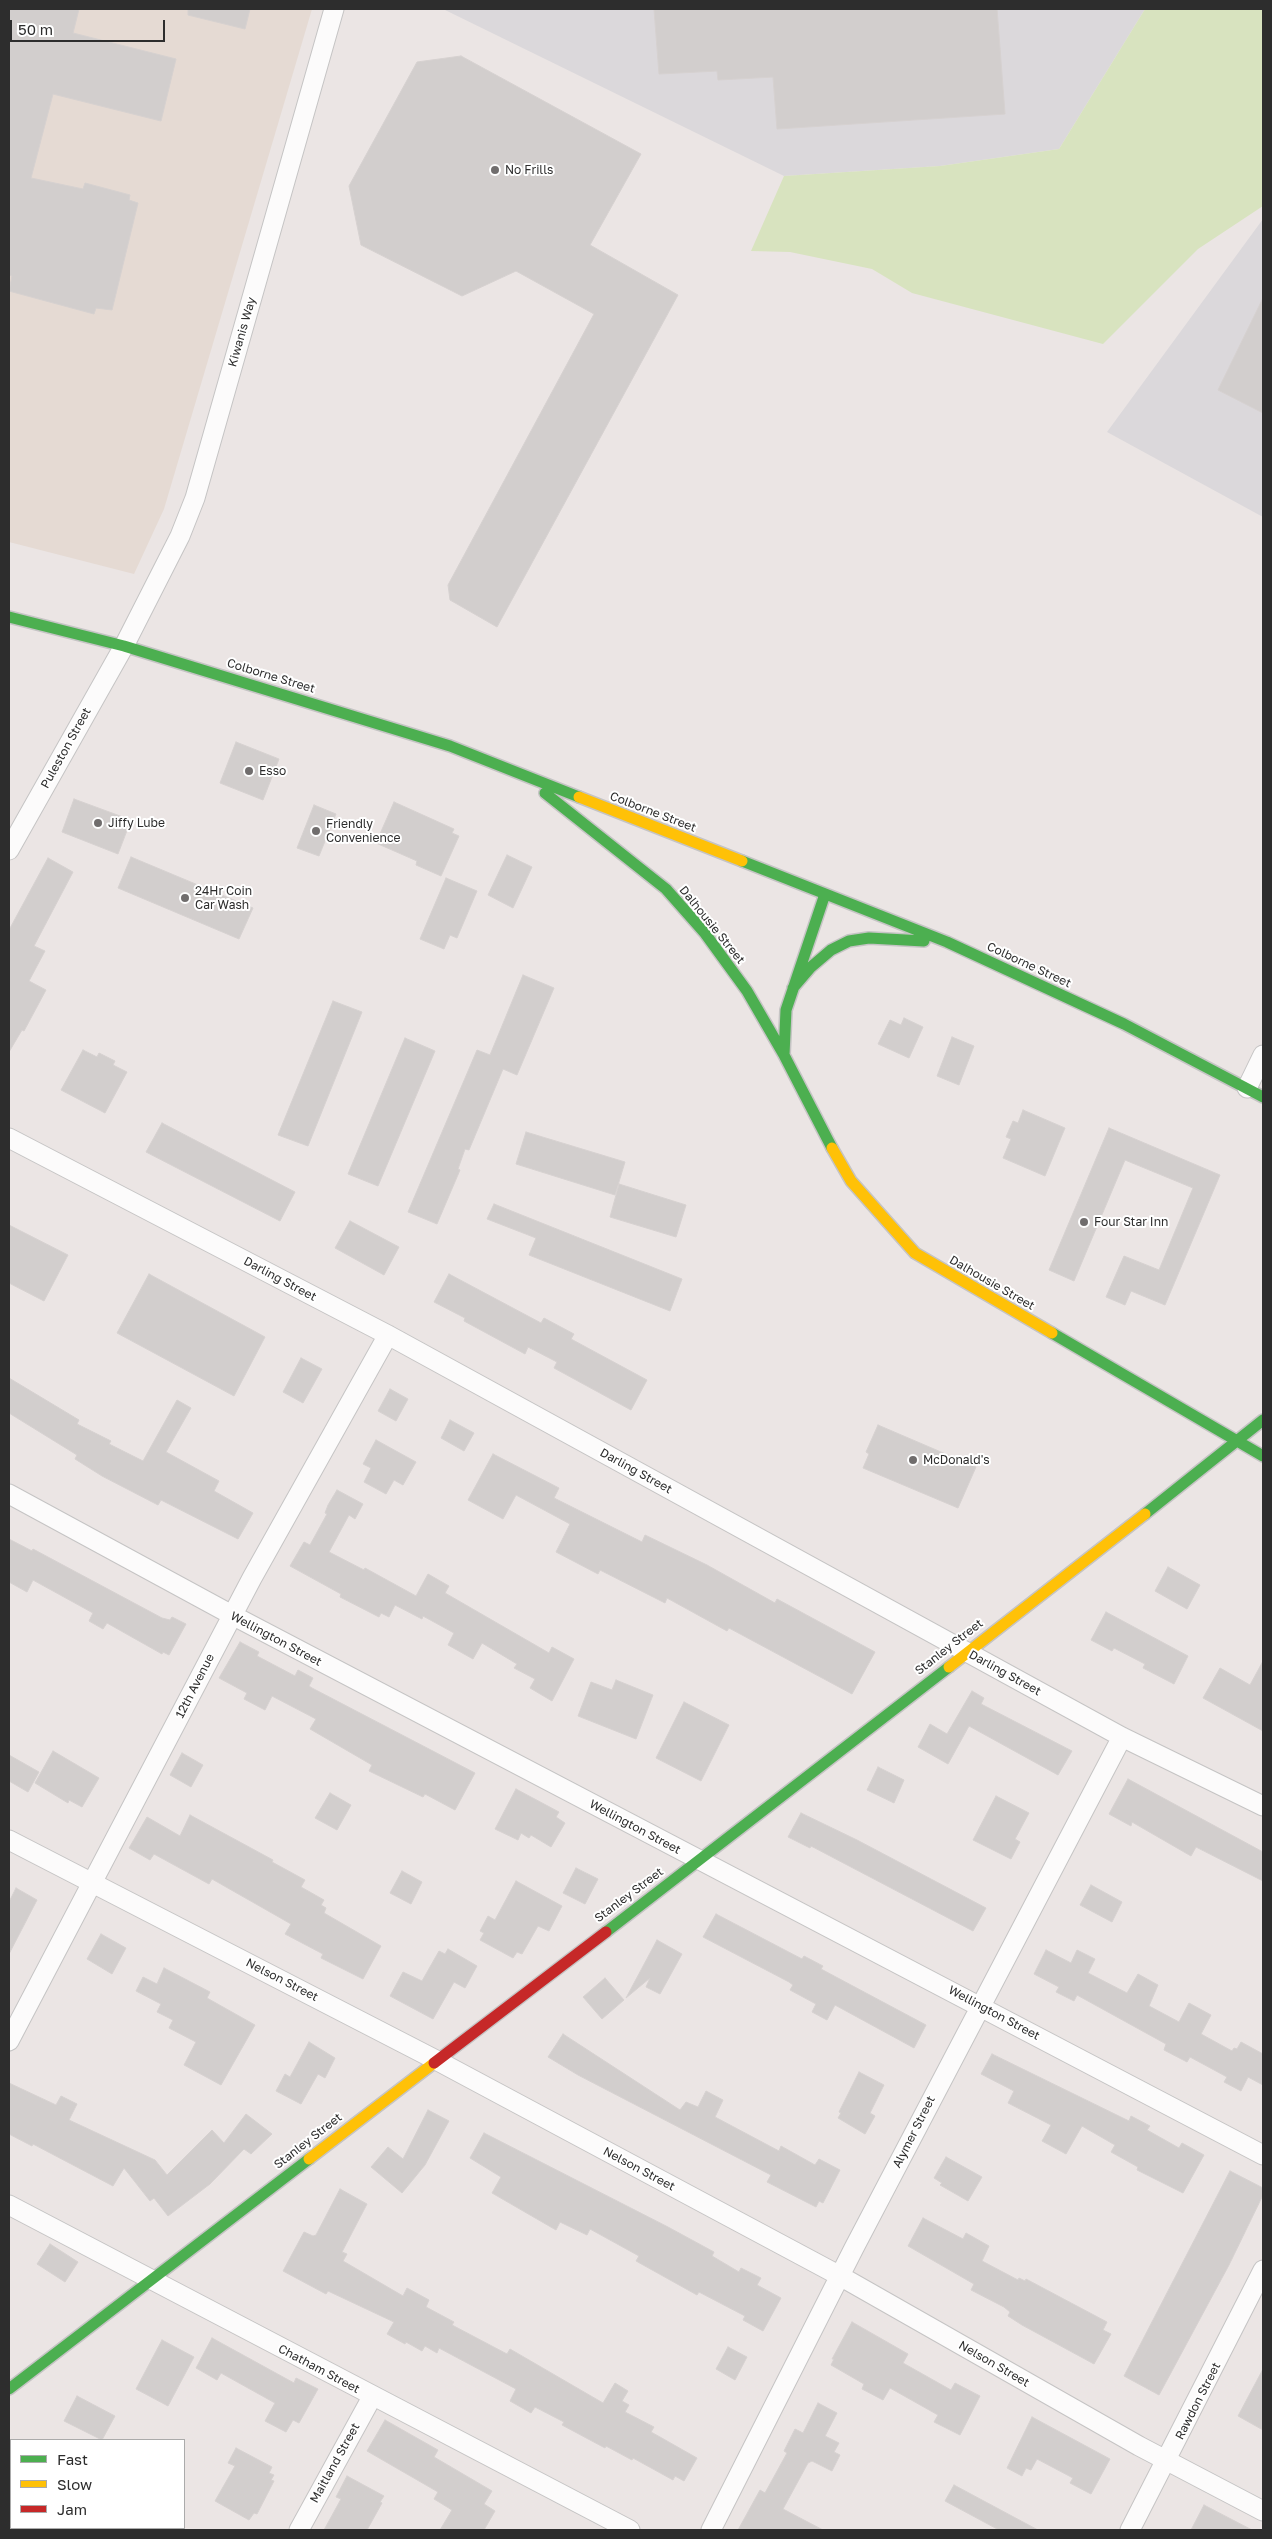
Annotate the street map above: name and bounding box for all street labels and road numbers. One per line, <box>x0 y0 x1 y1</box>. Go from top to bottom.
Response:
street label: Kiwanis Way <box>225 295 259 369</box>
street label: Colborne Street <box>225 656 317 696</box>
street label: Puleston Street <box>38 705 94 791</box>
street label: Colborne Street <box>608 789 698 835</box>
street label: Dalhousie Street <box>676 883 748 967</box>
street label: Colborne Street <box>985 939 1073 991</box>
street label: Dalhousie Street <box>947 1253 1037 1313</box>
street label: Darling Street <box>241 1254 319 1304</box>
street label: Darling Street <box>597 1445 675 1497</box>
street label: Wellington Street <box>228 1609 324 1669</box>
street label: Stanley Street <box>912 1616 986 1678</box>
street label: Darling Street <box>966 1647 1044 1699</box>
street label: 12th Avenue <box>173 1651 217 1721</box>
street label: Wellington Street <box>587 1797 683 1857</box>
street label: Stanley Street <box>592 1865 666 1925</box>
street label: Nelson Street <box>243 1956 321 2004</box>
street label: Wellington Street <box>946 1983 1042 2043</box>
street label: Alymer Street <box>890 2094 938 2170</box>
street label: Stanley Street <box>271 2110 345 2172</box>
street label: Nelson Street <box>601 2144 677 2194</box>
street label: Nelson Street <box>956 2338 1032 2390</box>
street label: Chatham Street <box>276 2341 362 2397</box>
street label: Rawdon Street <box>1172 2360 1224 2442</box>
street label: Maitland Street <box>307 2421 363 2505</box>

